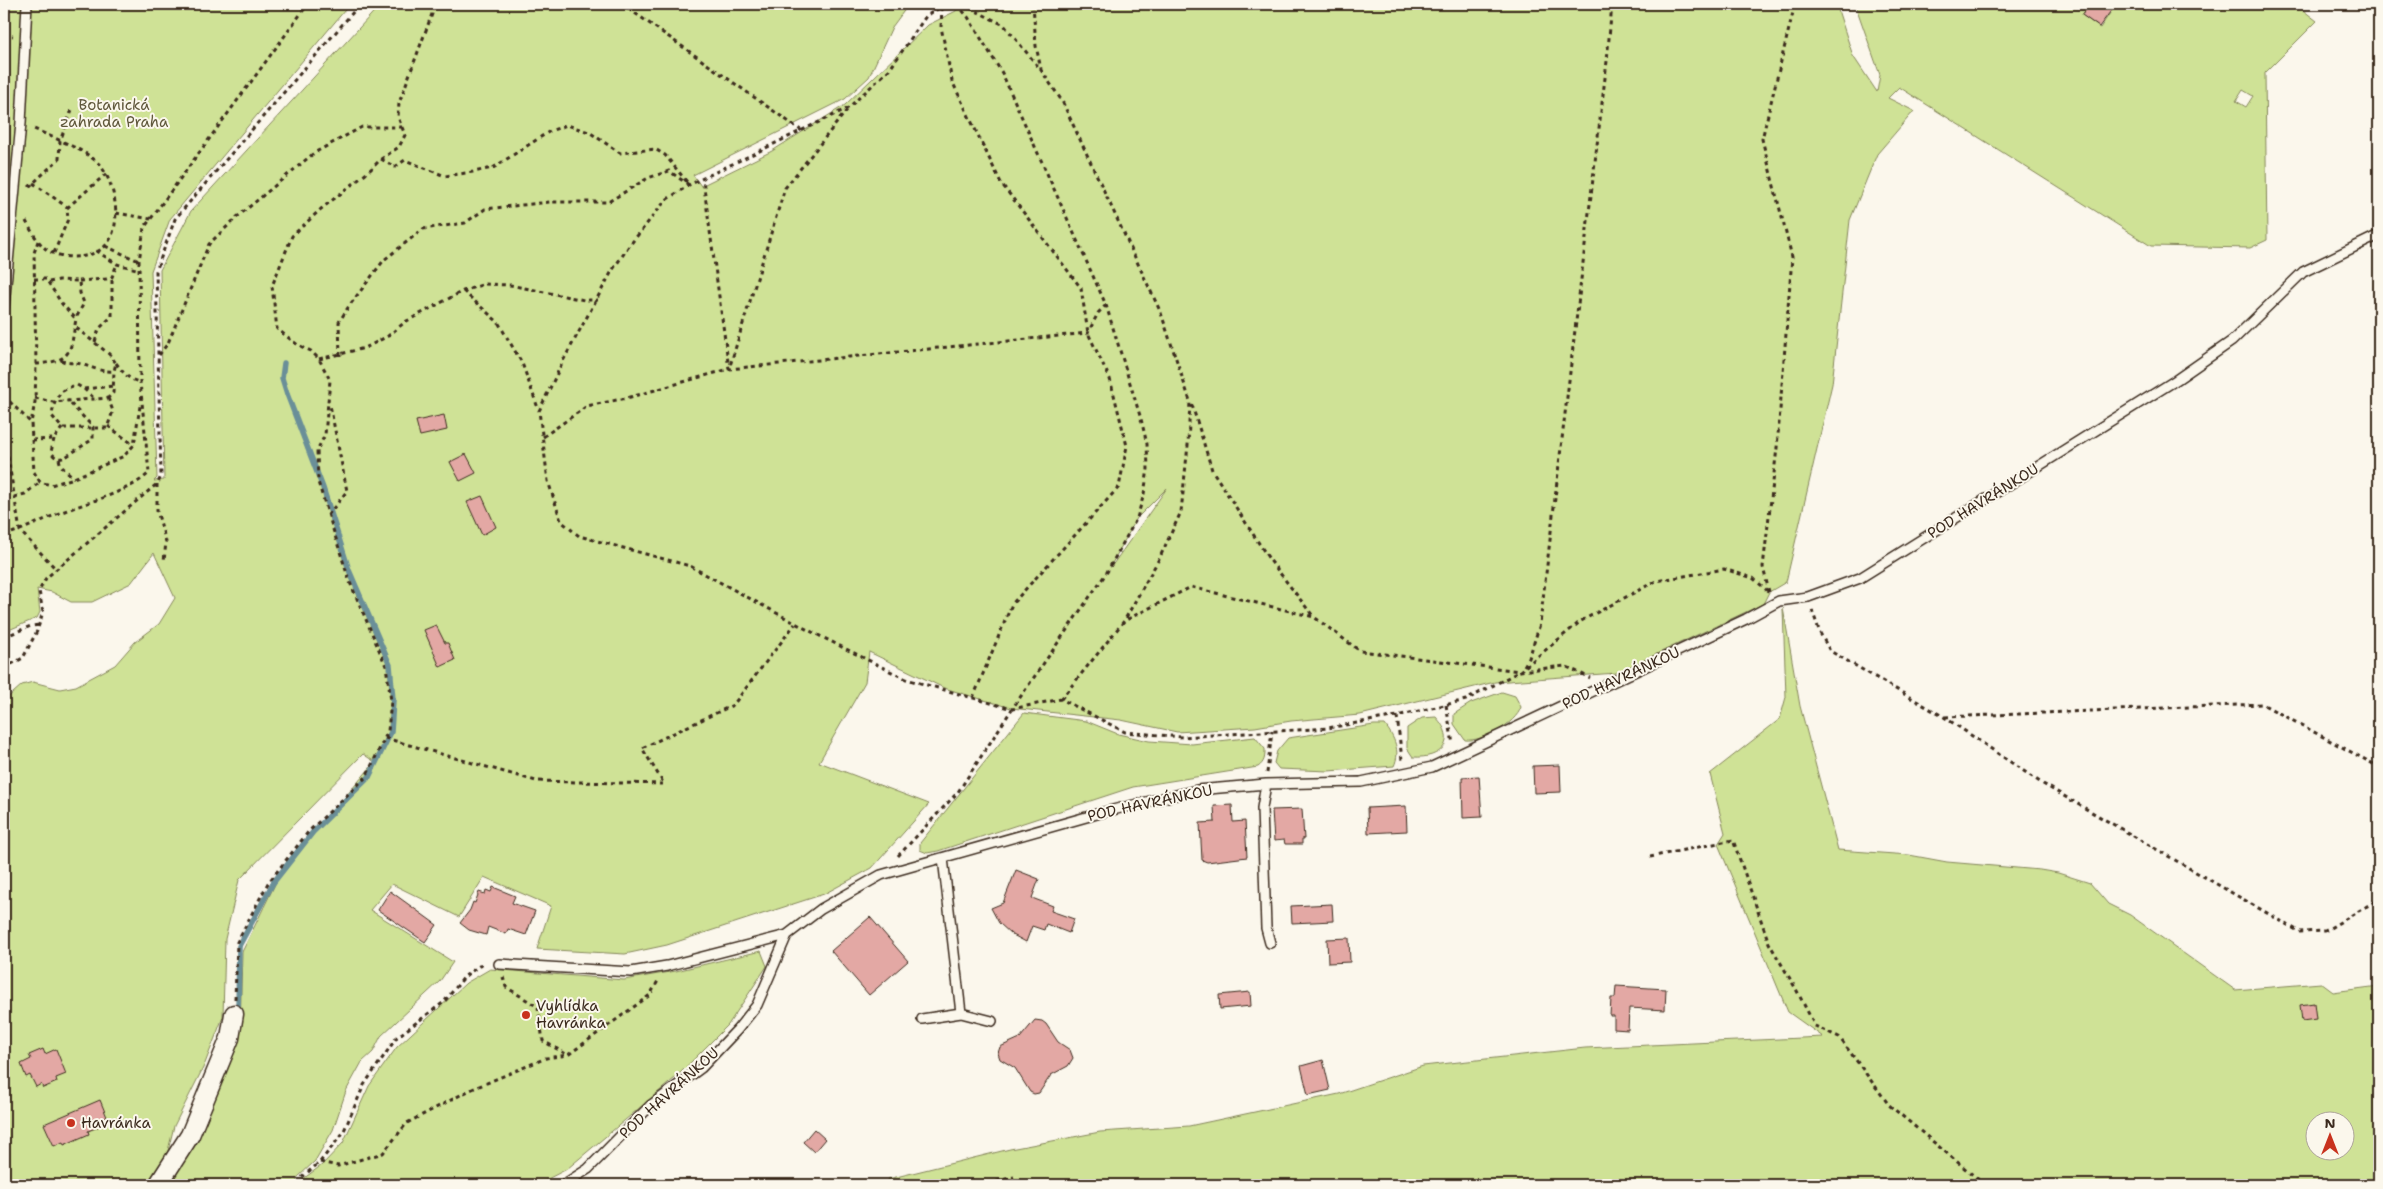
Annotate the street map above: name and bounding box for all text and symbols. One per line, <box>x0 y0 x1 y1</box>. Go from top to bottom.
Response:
park label: Botanická zahrada Praha <box>60 95 169 132</box>
street label: POD HAVRÁNKOU <box>1923 458 2042 543</box>
street label: POD HAVRÁNKOU <box>1559 641 1683 714</box>
street label: POD HAVRÁNKOU <box>1085 779 1214 826</box>
place label: Vyhlídka Havránka <box>536 996 606 1033</box>
marker: Vyhlídka Havránka <box>520 1009 532 1021</box>
street label: POD HAVRÁNKOU <box>614 1042 723 1143</box>
north arrow <box>2306 1112 2356 1162</box>
place label: Havránka <box>81 1113 151 1133</box>
text: N <box>2324 1114 2336 1132</box>
marker: Havránka <box>65 1117 77 1129</box>

